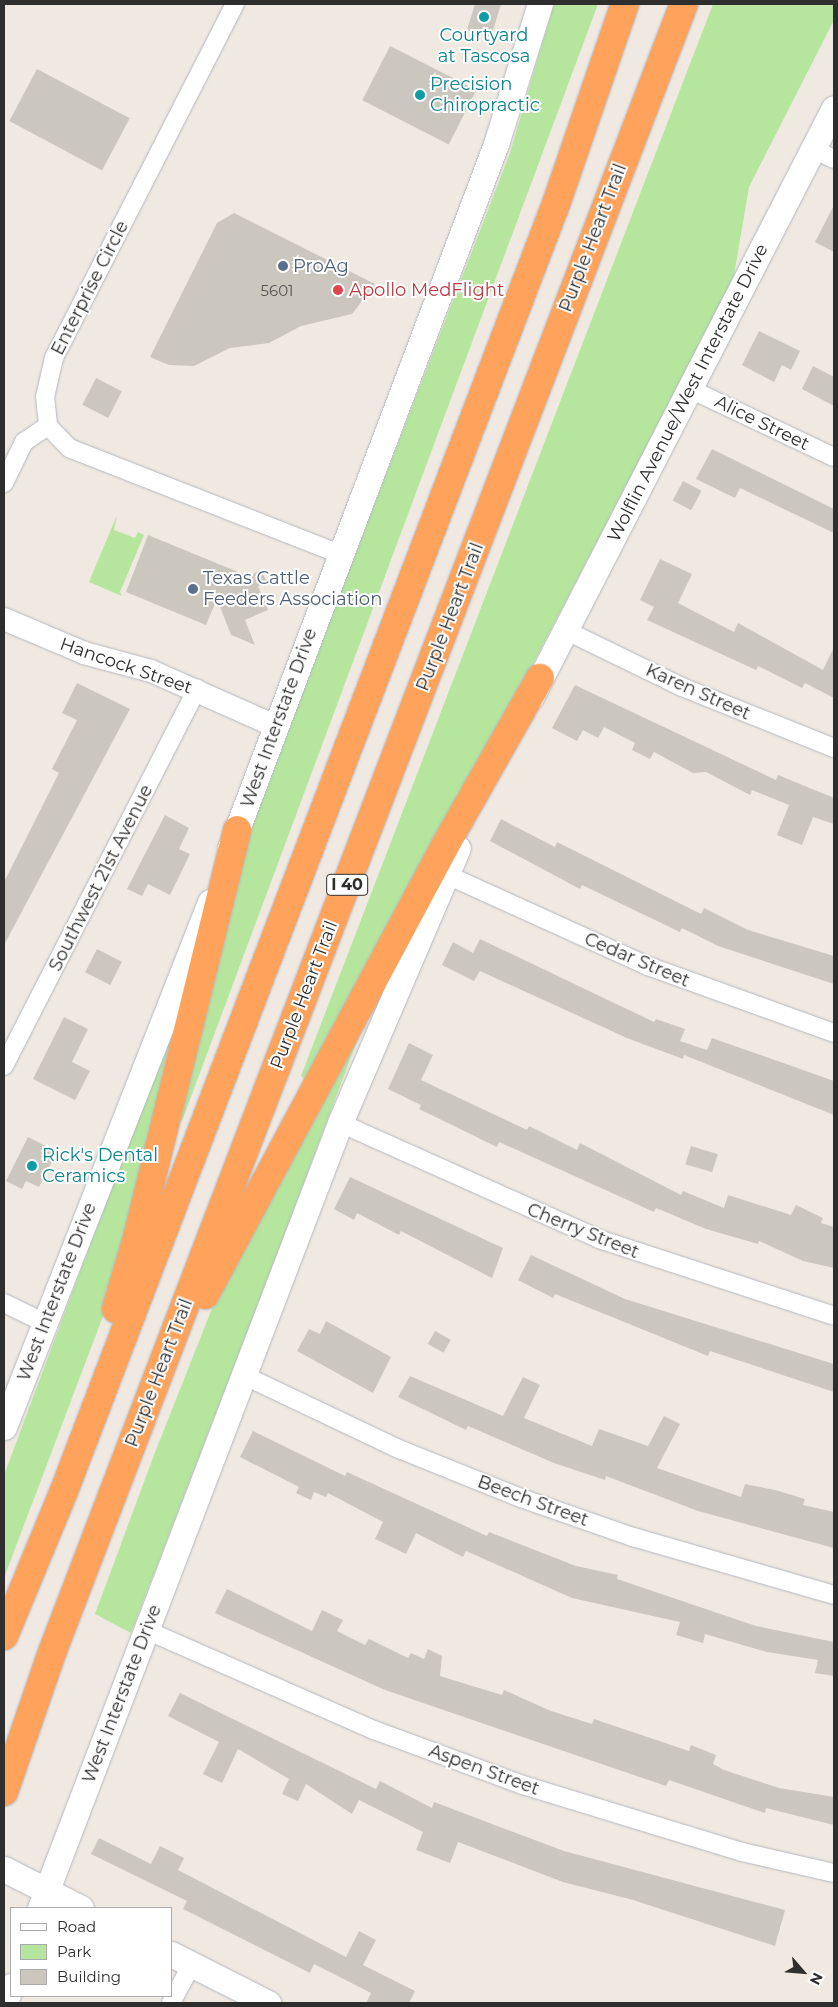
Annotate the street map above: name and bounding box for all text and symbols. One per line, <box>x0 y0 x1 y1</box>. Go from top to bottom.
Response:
marker: Courtyard at Tascosa <box>478 11 490 23</box>
place label: Courtyard at Tascosa <box>438 25 530 68</box>
place label: Precision Chiropractic <box>430 74 540 116</box>
marker: Precision Chiropractic <box>414 89 426 101</box>
street label: Purple Heart Trail <box>555 161 631 315</box>
street label: Enterprise Circle <box>47 217 133 359</box>
street label: Wolflin Avenue/West Interstate Drive <box>603 240 773 546</box>
place label: ProAg <box>293 255 349 277</box>
marker: ProAg <box>277 260 289 272</box>
place label: Apollo MedFlight <box>349 279 504 301</box>
house number: 5601 <box>261 282 293 300</box>
marker: Apollo MedFlight <box>331 283 345 297</box>
street label: Alice Street <box>711 391 813 455</box>
street label: Purple Heart Trail <box>412 540 488 694</box>
place label: Texas Cattle Feeders Association <box>203 568 382 610</box>
marker: Texas Cattle Feeders Association <box>187 583 199 595</box>
street label: West Interstate Drive <box>236 625 322 811</box>
street label: Hancock Street <box>57 633 195 699</box>
street label: Karen Street <box>642 659 754 725</box>
street label: Southwest 21st Avenue <box>45 781 157 975</box>
road number: I 40 <box>326 872 368 898</box>
street label: Purple Heart Trail <box>266 918 342 1072</box>
street label: Cedar Street <box>581 928 693 992</box>
place label: Rick's Dental Ceramics <box>42 1145 158 1188</box>
marker: Rick's Dental Ceramics <box>26 1160 38 1172</box>
street label: Cherry Street <box>524 1199 642 1263</box>
street label: West Interstate Drive <box>13 1200 101 1384</box>
street label: Purple Heart Trail <box>121 1296 197 1450</box>
street label: Beech Street <box>475 1471 591 1531</box>
street label: West Interstate Drive <box>78 1602 166 1786</box>
street label: Aspen Street <box>426 1740 542 1800</box>
legend <box>10 1907 172 1997</box>
text: Road <box>57 1917 96 1936</box>
text: Park <box>57 1942 91 1961</box>
north arrow <box>778 1947 828 1997</box>
text: Building <box>57 1967 121 1986</box>
text: N <box>806 1970 827 1988</box>

